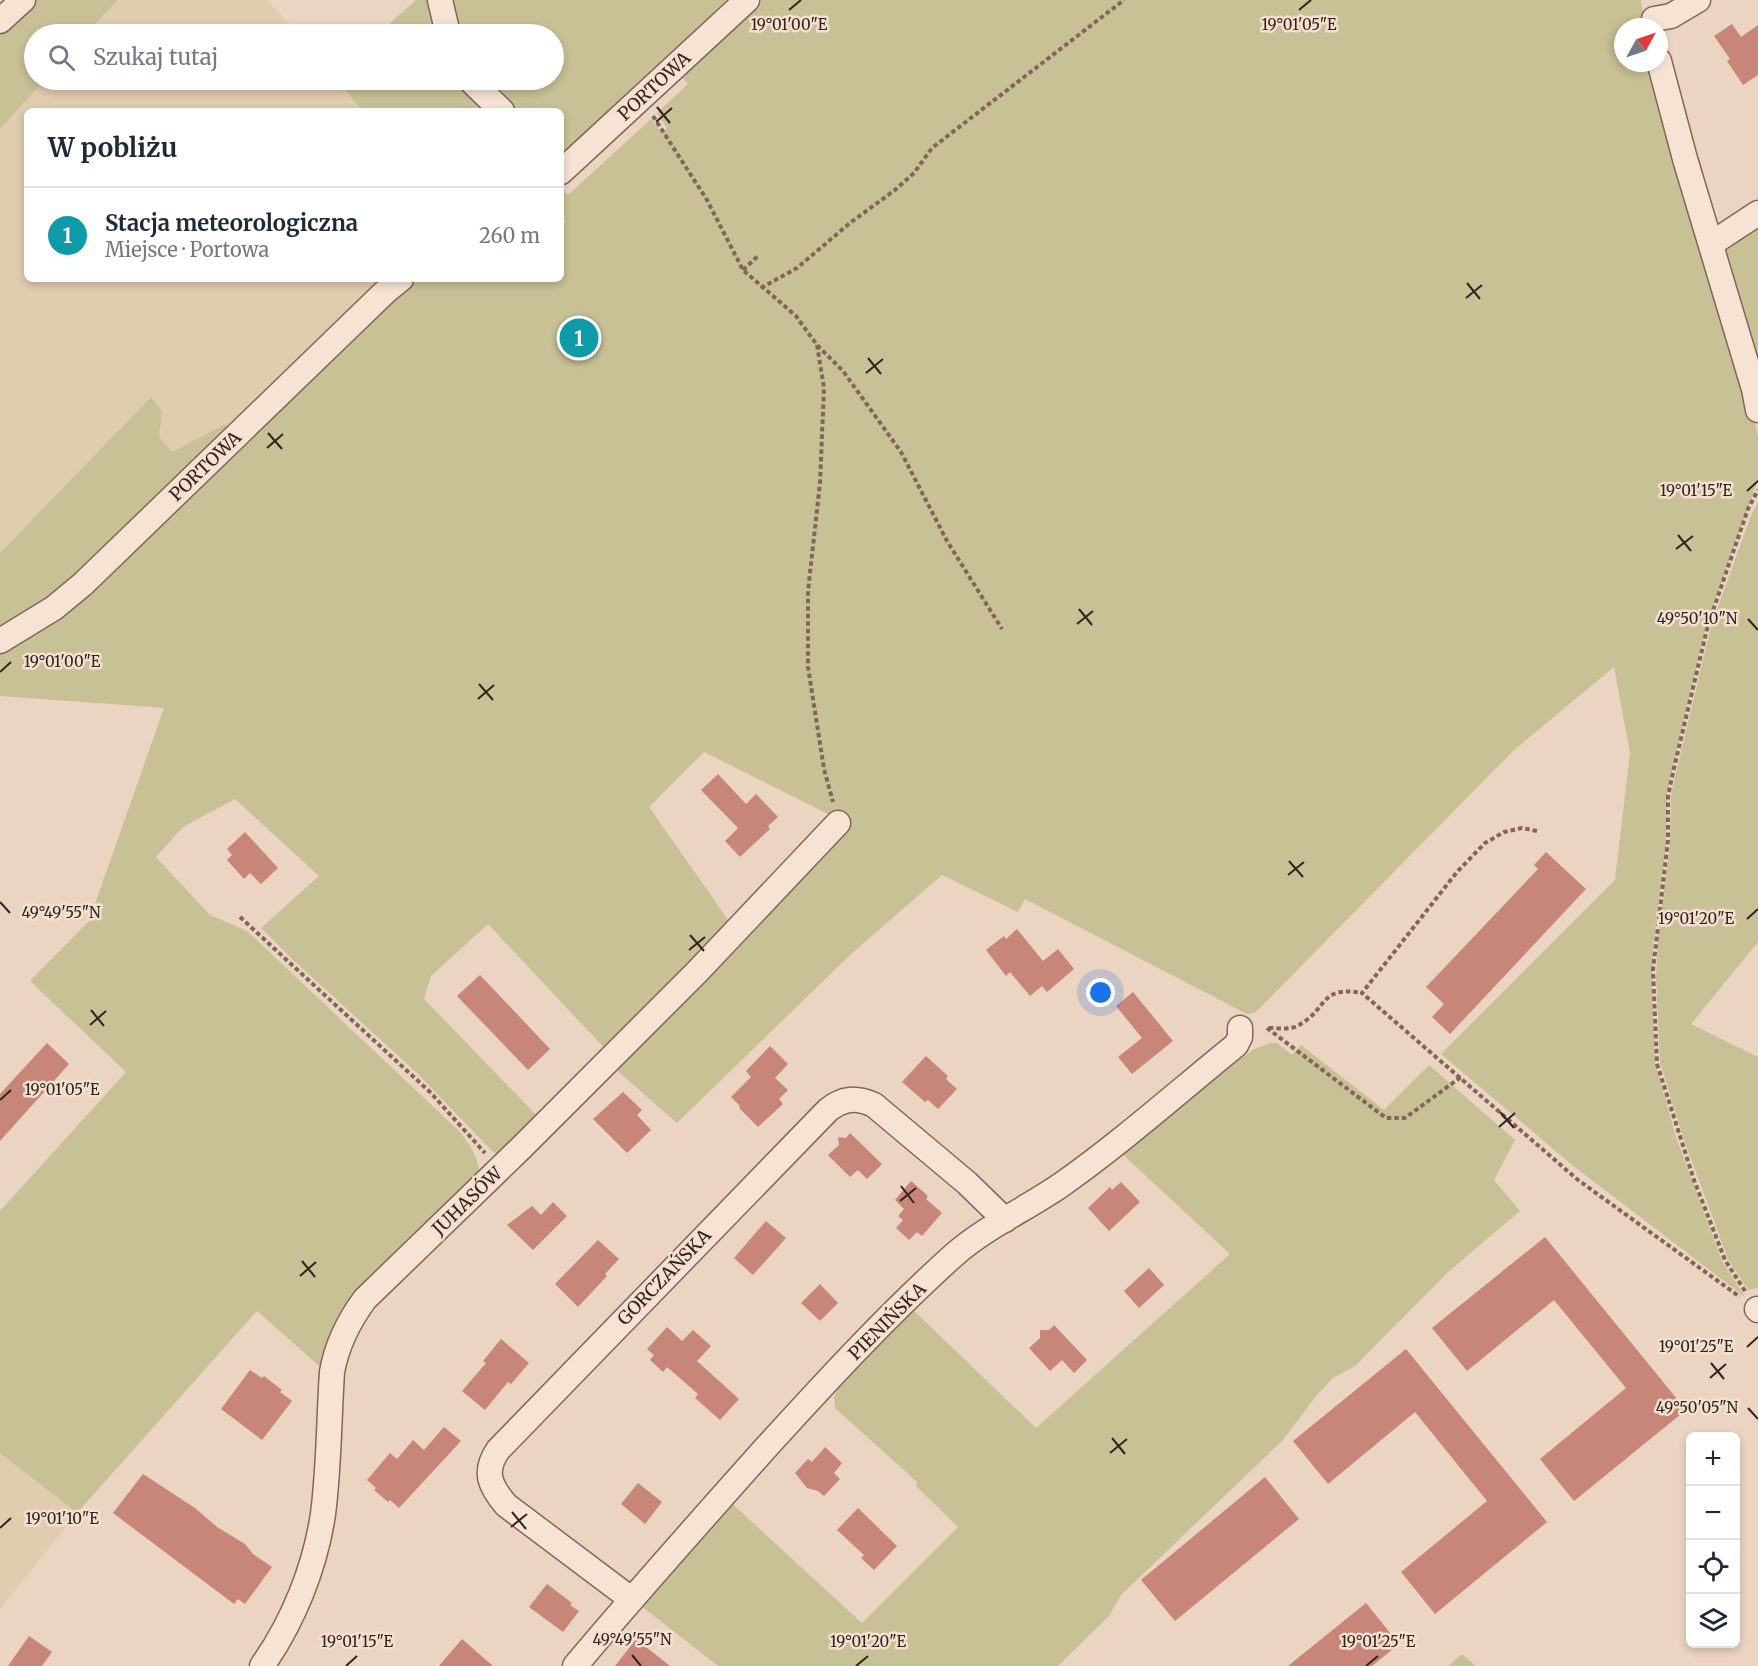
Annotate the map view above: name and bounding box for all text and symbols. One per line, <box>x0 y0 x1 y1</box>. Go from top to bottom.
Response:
text: 19°01'00"E <box>751 15 828 34</box>
text: 19°01'05"E <box>1262 15 1337 34</box>
north arrow <box>1614 18 1668 72</box>
search box <box>24 24 564 90</box>
icon: search <box>45 41 78 74</box>
text: Szukaj tutaj <box>93 43 218 71</box>
street label: PORTOWA <box>613 46 695 126</box>
text: W pobliżu <box>48 131 177 164</box>
text: Stacja meteorologiczna <box>105 209 358 237</box>
text: 1 <box>63 223 72 248</box>
text: 260 m <box>479 223 540 248</box>
text: Miejsce · Portowa <box>105 237 269 262</box>
pin: 1 <box>560 316 598 360</box>
street label: PORTOWA <box>164 426 246 506</box>
text: 19°01'15"E <box>1660 481 1733 500</box>
text: 49°50'10"N <box>1657 609 1738 628</box>
text: 19°01'00"E <box>24 652 101 671</box>
text: 49°49'55"N <box>21 903 101 922</box>
text: 19°01'20"E <box>1658 909 1734 928</box>
your location <box>1086 978 1115 1007</box>
text: 19°01'05"E <box>25 1080 100 1099</box>
street label: JUHASÓW <box>426 1161 508 1241</box>
street label: GORCZAŃSKA <box>612 1224 716 1330</box>
street label: PIENIŃSKA <box>843 1277 931 1365</box>
text: 19°01'25"E <box>1659 1337 1734 1356</box>
text: 49°50'05"N <box>1656 1398 1739 1417</box>
map controls <box>1686 1432 1740 1648</box>
button: + <box>1686 1432 1740 1486</box>
button: − <box>1686 1486 1740 1540</box>
text: 19°01'10"E <box>25 1509 99 1528</box>
button: locate <box>1686 1540 1740 1594</box>
button: layers <box>1686 1594 1740 1648</box>
text: 49°49'55"N <box>592 1630 672 1649</box>
text: 19°01'15"E <box>321 1632 394 1651</box>
text: 19°01'20"E <box>830 1632 906 1651</box>
text: 19°01'25"E <box>1341 1632 1416 1651</box>

